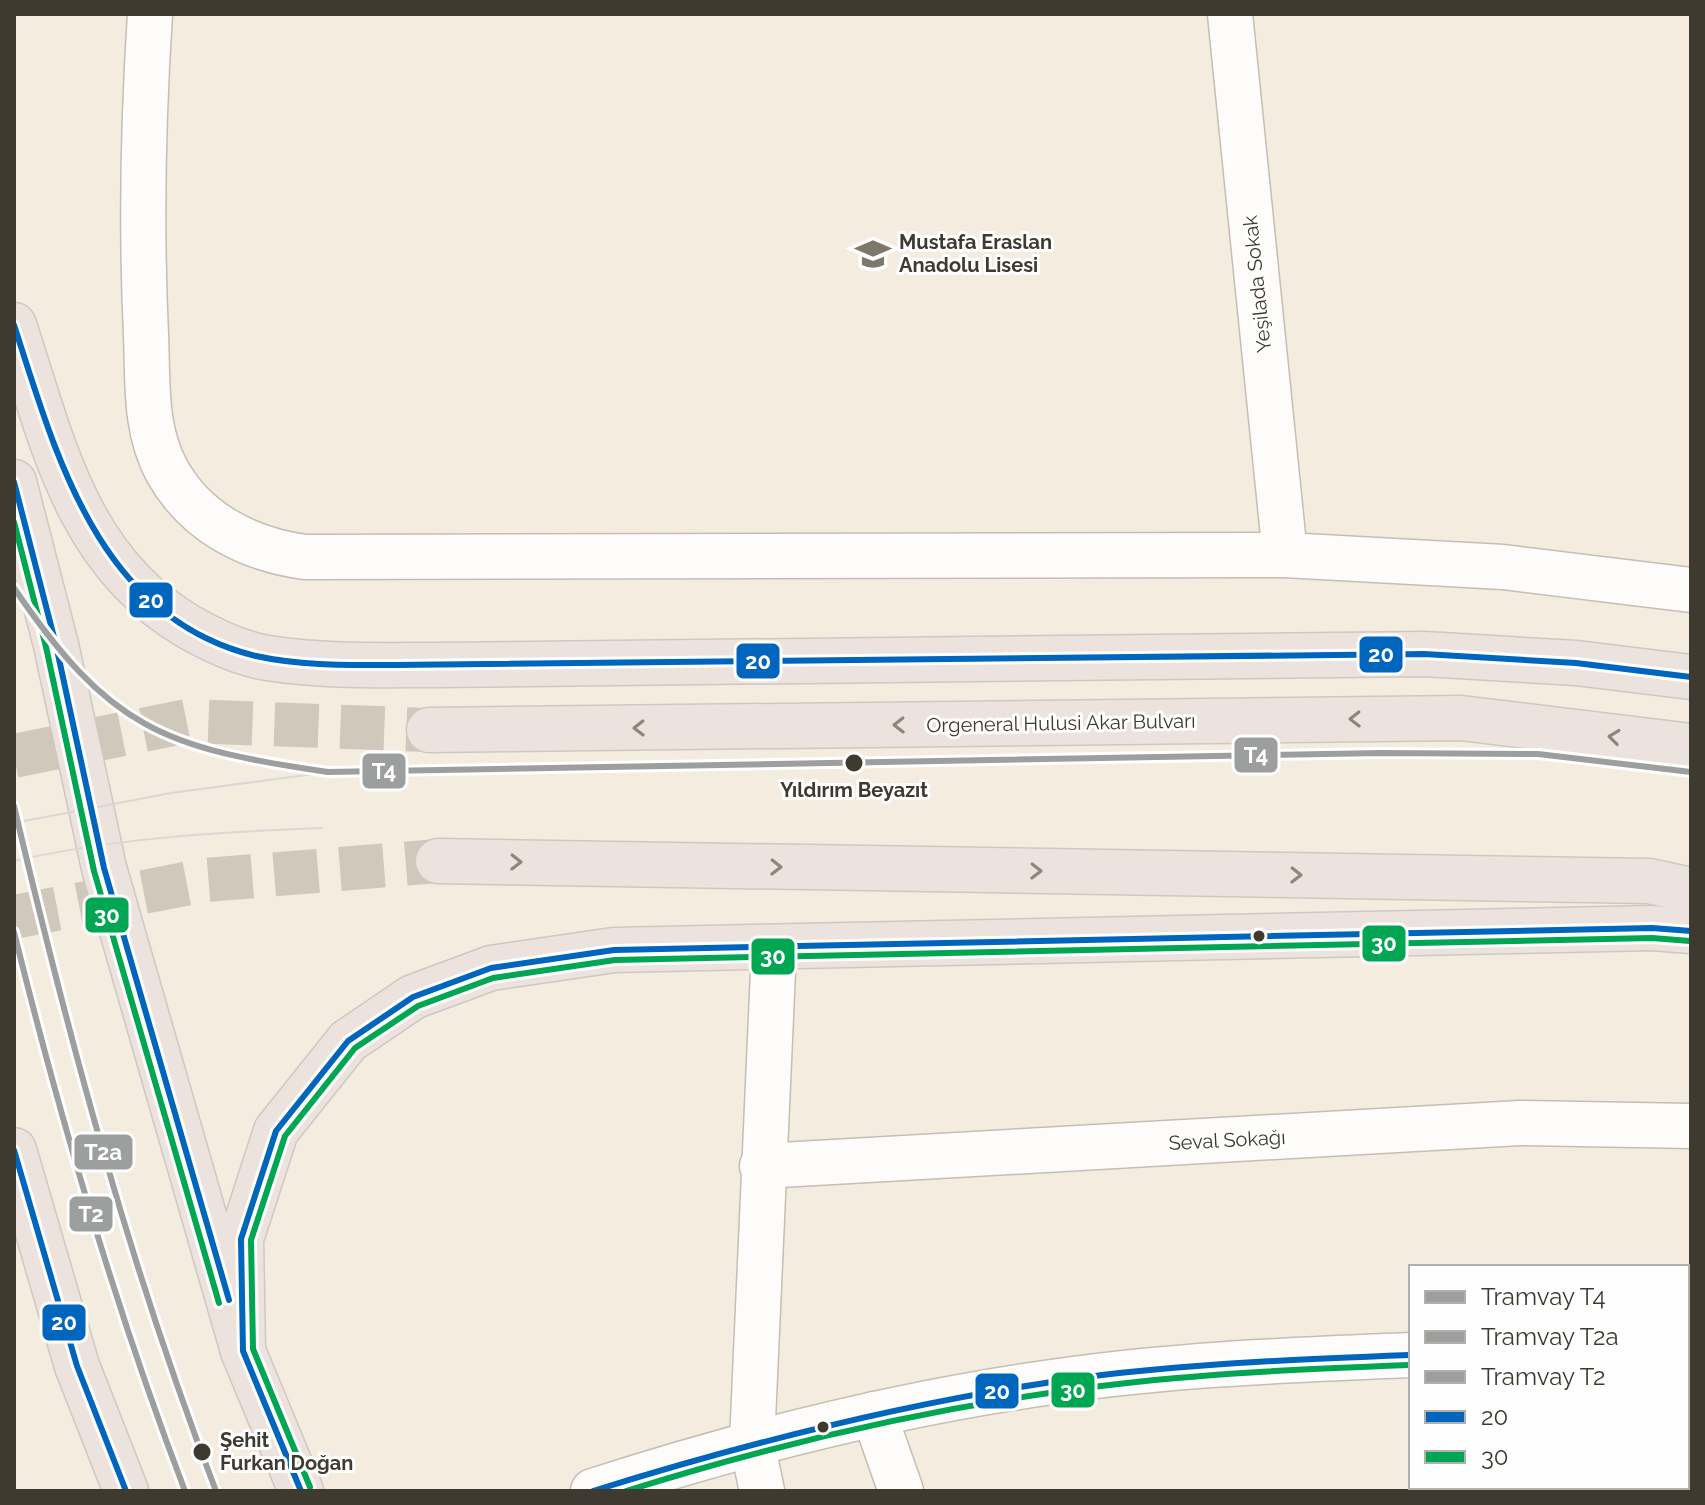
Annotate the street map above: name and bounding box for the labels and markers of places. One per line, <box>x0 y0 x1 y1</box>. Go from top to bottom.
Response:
place label: Mustafa Eraslan Anadolu Lisesi <box>899 230 1052 277</box>
school or university icon: Mustafa Eraslan Anadolu Lisesi <box>854 235 892 273</box>
marker: Yıldırım Beyazıt <box>843 752 865 774</box>
place label: Yıldırım Beyazıt <box>780 778 928 802</box>
unlabelled marker <box>1251 928 1267 944</box>
unlabelled marker <box>815 1419 831 1435</box>
place label: Şehit Furkan Doğan <box>220 1428 353 1475</box>
marker: Şehit Furkan Doğan <box>191 1441 213 1463</box>

